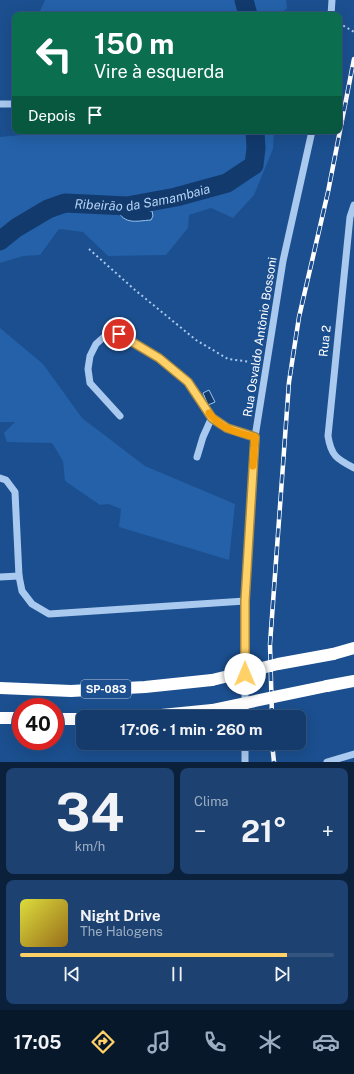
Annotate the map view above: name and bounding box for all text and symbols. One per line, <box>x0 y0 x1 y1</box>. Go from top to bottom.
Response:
text: 150 m <box>94 27 174 60</box>
icon: left <box>28 28 80 80</box>
text: Vire à esquerda <box>94 61 224 82</box>
icon: arrive <box>84 104 106 126</box>
text: Depois <box>28 107 76 124</box>
water label: Ribeirão da Samambaia <box>74 181 212 214</box>
street label: Rua Osvaldo Antônio Bossoni <box>240 256 280 418</box>
pin <box>102 317 136 351</box>
icon: arrive <box>108 323 130 345</box>
street label: Rua 2 <box>316 325 334 357</box>
position arrow <box>224 653 266 695</box>
road number: SP-083 <box>81 680 131 698</box>
speed limit sign: 40 <box>12 698 64 750</box>
text: 17:06 · 1 min · 260 m <box>120 721 262 738</box>
text: 34 <box>56 782 124 843</box>
text: Clima <box>194 794 229 809</box>
text: 21° <box>241 813 287 849</box>
text: − <box>194 818 206 844</box>
text: + <box>322 818 334 844</box>
text: km/h <box>75 839 105 854</box>
text: Night Drive <box>80 907 161 924</box>
text: The Halogens <box>80 924 163 939</box>
icon: previous <box>61 963 83 985</box>
icon: pause <box>166 963 188 985</box>
icon: next <box>271 963 293 985</box>
icon: directions <box>89 1028 117 1056</box>
icon: music <box>145 1028 173 1056</box>
icon: phone <box>201 1028 229 1056</box>
icon: climate <box>256 1028 284 1056</box>
icon: car <box>312 1028 340 1056</box>
text: 17:05 <box>14 1032 61 1053</box>

